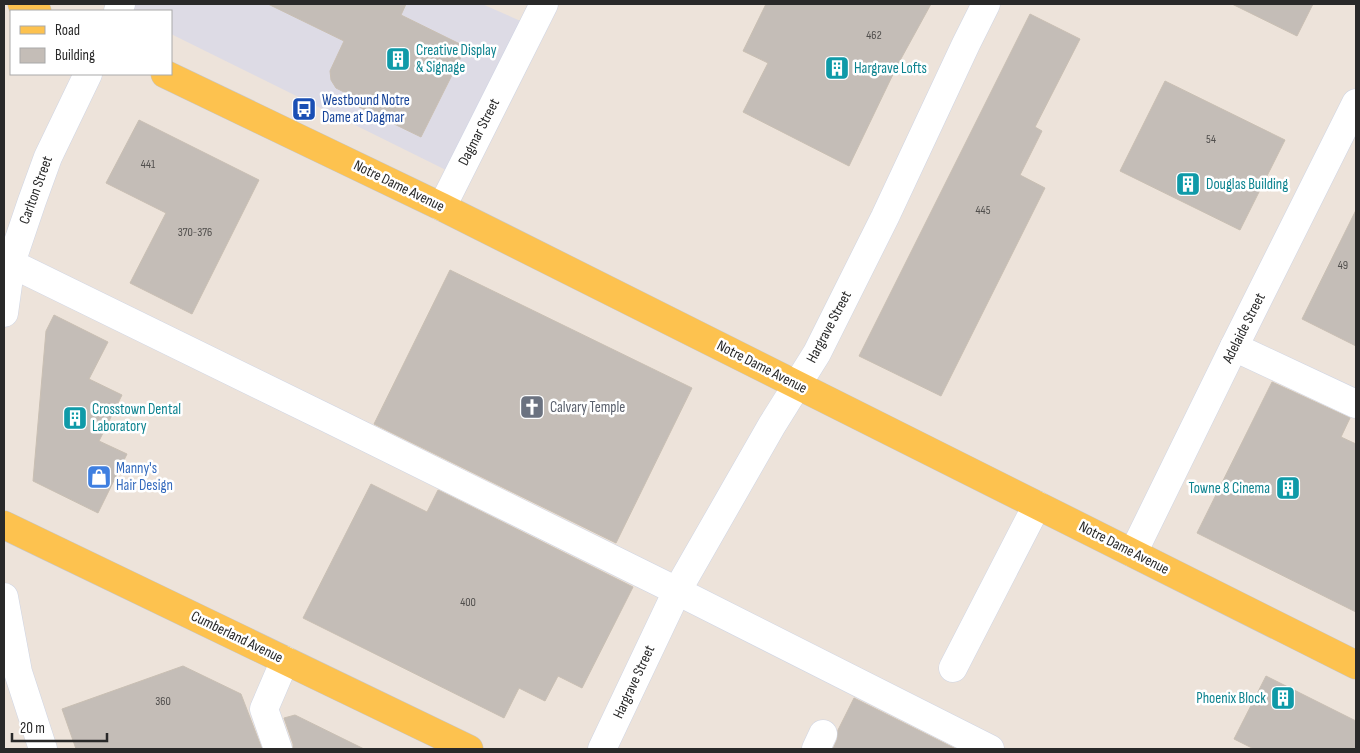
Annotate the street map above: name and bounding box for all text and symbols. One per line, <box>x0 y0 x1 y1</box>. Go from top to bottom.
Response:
legend <box>10 10 172 75</box>
text: Road <box>55 21 80 40</box>
house number: 462 <box>866 28 882 43</box>
place label: Creative Display & Signage <box>416 41 497 77</box>
text: Building <box>55 46 95 65</box>
building icon: Creative Display & Signage <box>385 46 411 72</box>
building icon: Hargrave Lofts <box>824 55 850 81</box>
place label: Hargrave Lofts <box>854 59 927 78</box>
place label: Westbound Notre Dame at Dagmar <box>322 91 410 127</box>
street label: Dagmar Street <box>454 95 504 169</box>
bus stop icon: Westbound Notre Dame at Dagmar <box>291 96 317 122</box>
house number: 54 <box>1206 132 1216 147</box>
street label: Carlton Street <box>15 153 57 227</box>
street label: Notre Dame Avenue <box>350 156 448 216</box>
house number: 441 <box>141 157 156 172</box>
building icon: Douglas Building <box>1175 171 1201 197</box>
place label: Douglas Building <box>1206 175 1288 194</box>
house number: 445 <box>976 203 991 218</box>
house number: 370-376 <box>178 225 212 240</box>
house number: 49 <box>1338 258 1348 273</box>
street label: Hargrave Street <box>802 287 856 366</box>
street label: Adelaide Street <box>1218 289 1270 367</box>
street label: Notre Dame Avenue <box>714 336 810 398</box>
church icon: Calvary Temple <box>519 394 545 420</box>
place label: Calvary Temple <box>550 398 625 417</box>
place label: Crosstown Dental Laboratory <box>92 400 181 436</box>
building icon: Crosstown Dental Laboratory <box>62 405 88 431</box>
place label: Manny's Hair Design <box>116 459 173 495</box>
shop icon: Manny's Hair Design <box>86 464 112 490</box>
building icon: Towne 8 Cinema <box>1275 475 1301 501</box>
place label: Towne 8 Cinema <box>1189 479 1270 498</box>
street label: Notre Dame Avenue <box>1076 517 1172 579</box>
house number: 400 <box>460 595 476 610</box>
street label: Cumberland Avenue <box>188 607 286 667</box>
street label: Hargrave Street <box>609 642 659 722</box>
building icon: Phoenix Block <box>1270 685 1296 711</box>
place label: Phoenix Block <box>1196 689 1266 708</box>
house number: 360 <box>155 694 171 709</box>
scale bar <box>12 710 108 742</box>
text: 20 m <box>20 719 45 738</box>

